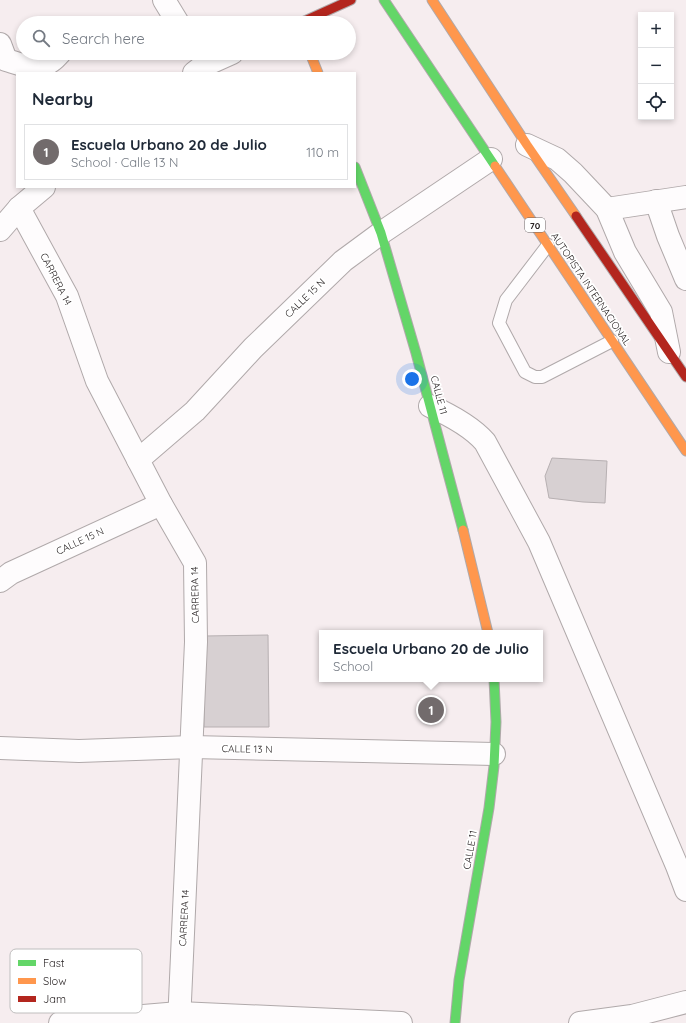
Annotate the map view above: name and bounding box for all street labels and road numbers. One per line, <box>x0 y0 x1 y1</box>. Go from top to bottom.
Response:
road number: 70 <box>525 218 545 232</box>
street label: AUTOPISTA INTERNACIONAL <box>548 230 634 349</box>
street label: CARRERA 14 <box>37 251 75 307</box>
street label: CALLE 15 N <box>282 276 328 320</box>
street label: CALLE 11 <box>428 374 450 416</box>
street label: CALLE 15 N <box>54 524 106 558</box>
street label: CARRERA 14 <box>188 566 202 624</box>
street label: CALLE 13 N <box>221 742 273 756</box>
street label: CALLE 11 <box>460 829 480 871</box>
street label: CARRERA 14 <box>176 889 192 947</box>

